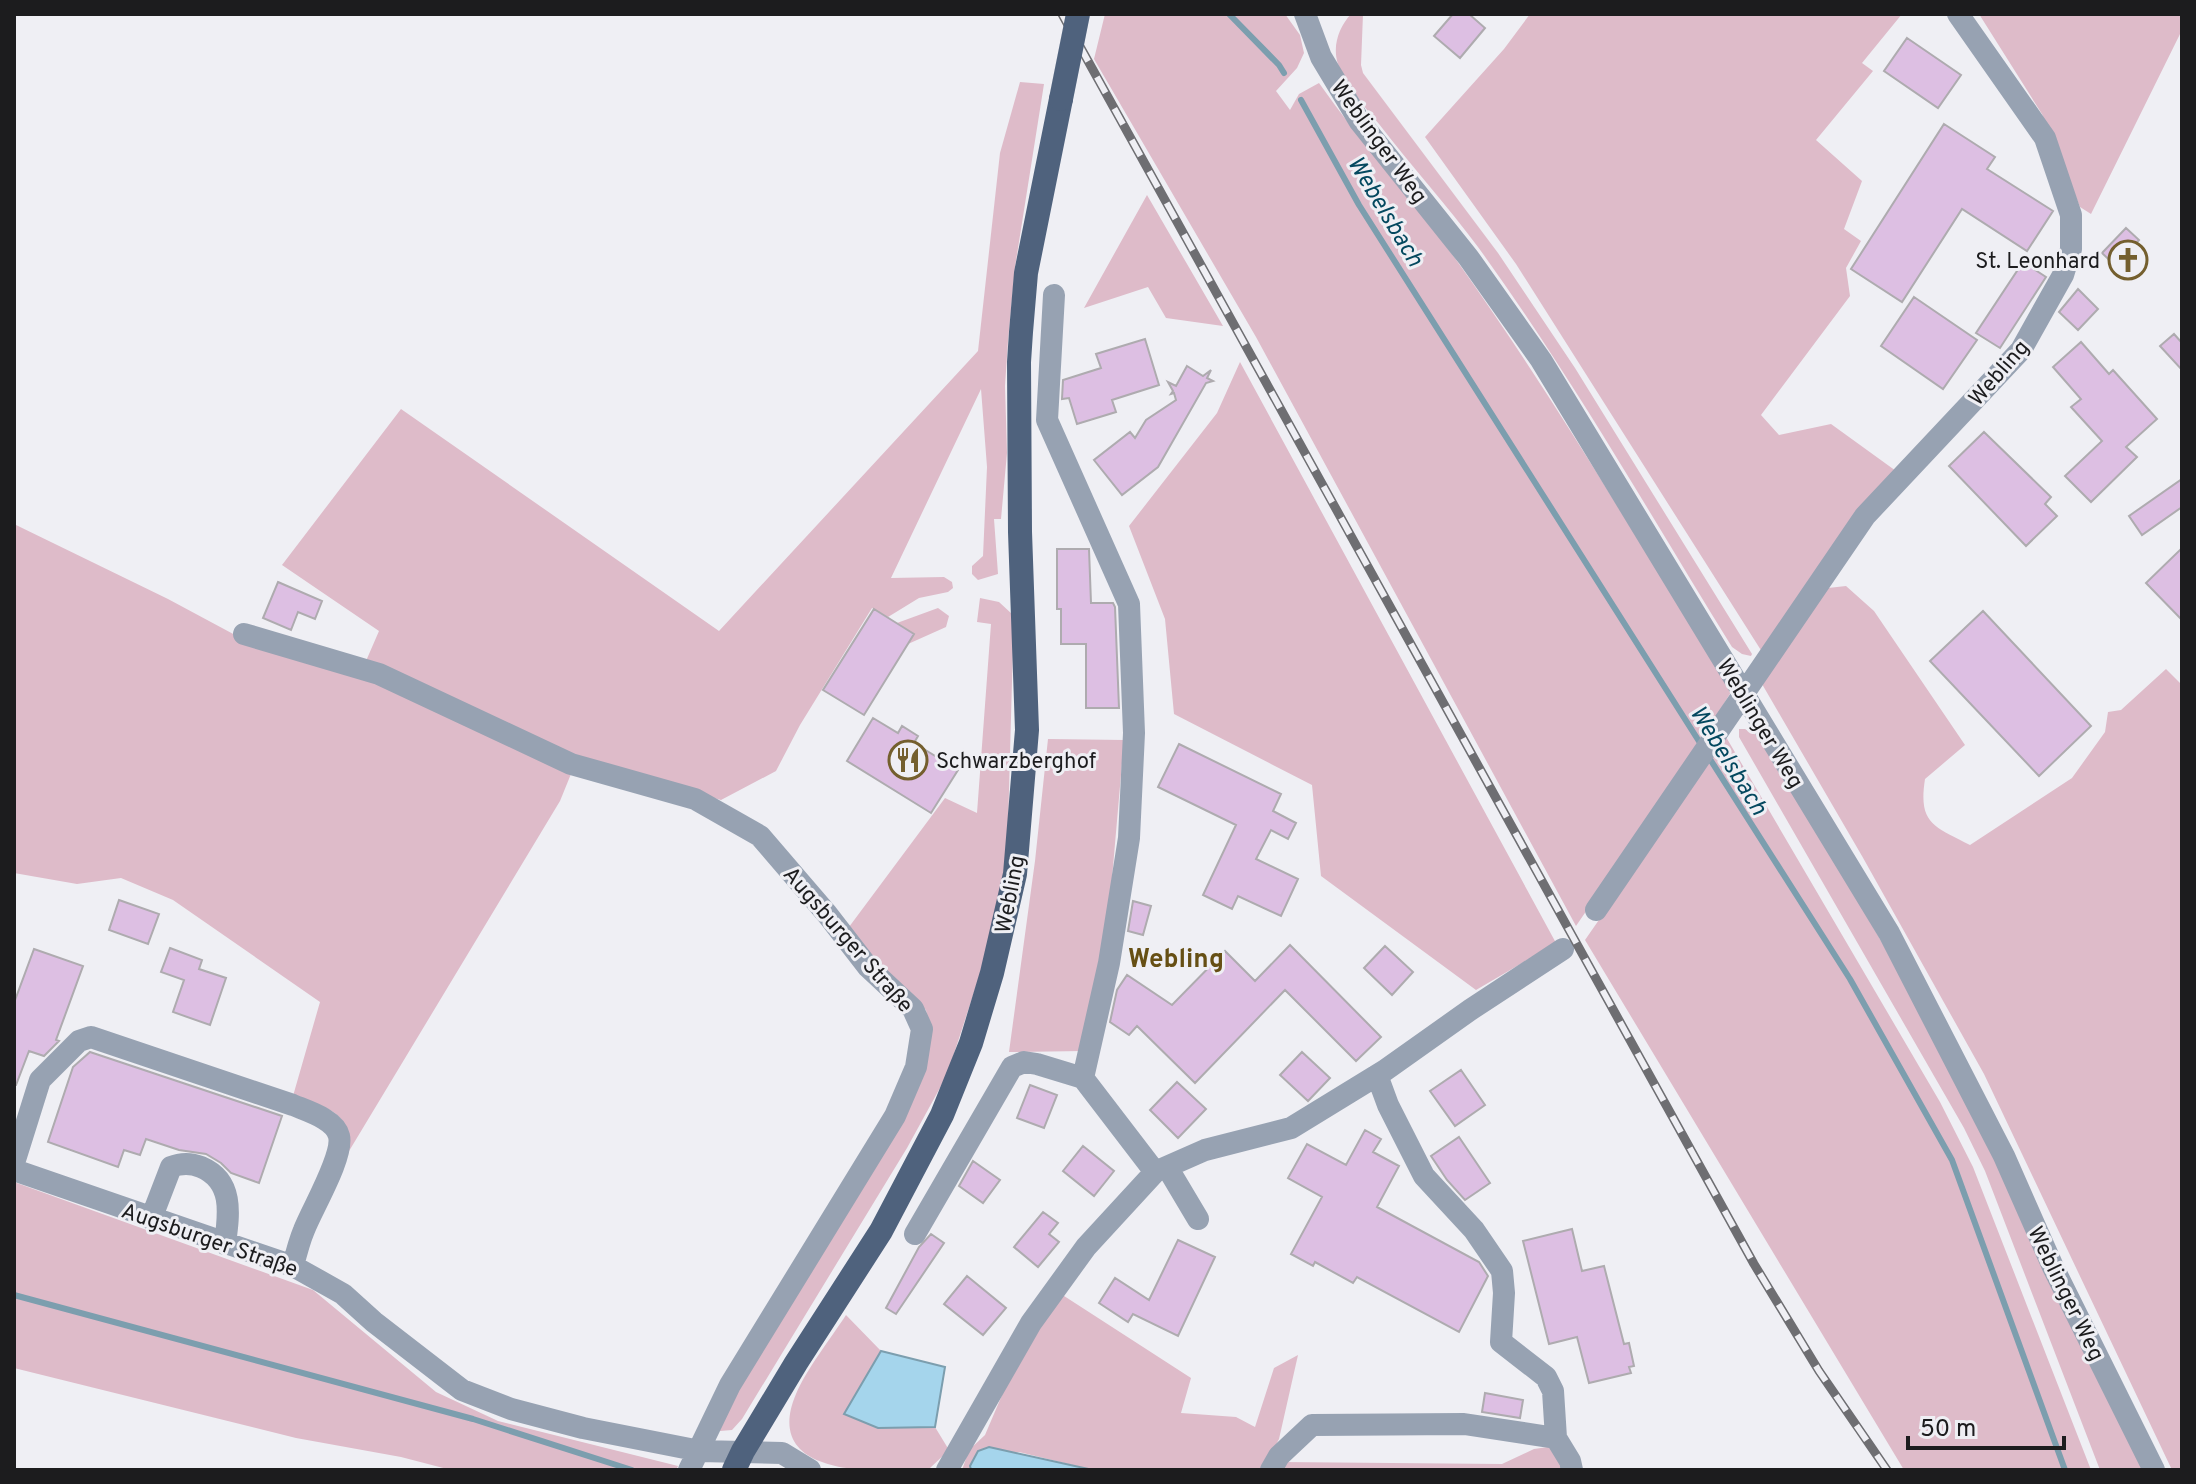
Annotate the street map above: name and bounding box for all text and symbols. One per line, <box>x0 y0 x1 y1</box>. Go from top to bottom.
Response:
street label: Weblinger Weg <box>1324 75 1432 210</box>
water label: Webelsbach <box>1340 151 1429 273</box>
church icon: St. Leonhard <box>2107 239 2149 281</box>
place label: St. Leonhard <box>1975 249 2100 276</box>
street label: Webling <box>1964 335 2036 412</box>
street label: Weblinger Weg <box>1710 655 1808 794</box>
water label: Webelsbach <box>1682 701 1773 821</box>
restaurant icon: Schwarzberghof <box>887 739 929 781</box>
place label: Schwarzberghof <box>936 749 1096 776</box>
street label: Webling <box>991 853 1032 936</box>
street label: Augsburger Straße <box>776 862 918 1019</box>
district label: Webling <box>1128 944 1224 977</box>
street label: Augsburger Straße <box>117 1199 301 1284</box>
street label: Weblinger Weg <box>2020 1222 2109 1366</box>
scale bar <box>1908 1400 2064 1450</box>
text: 50 m <box>1920 1415 1976 1445</box>

